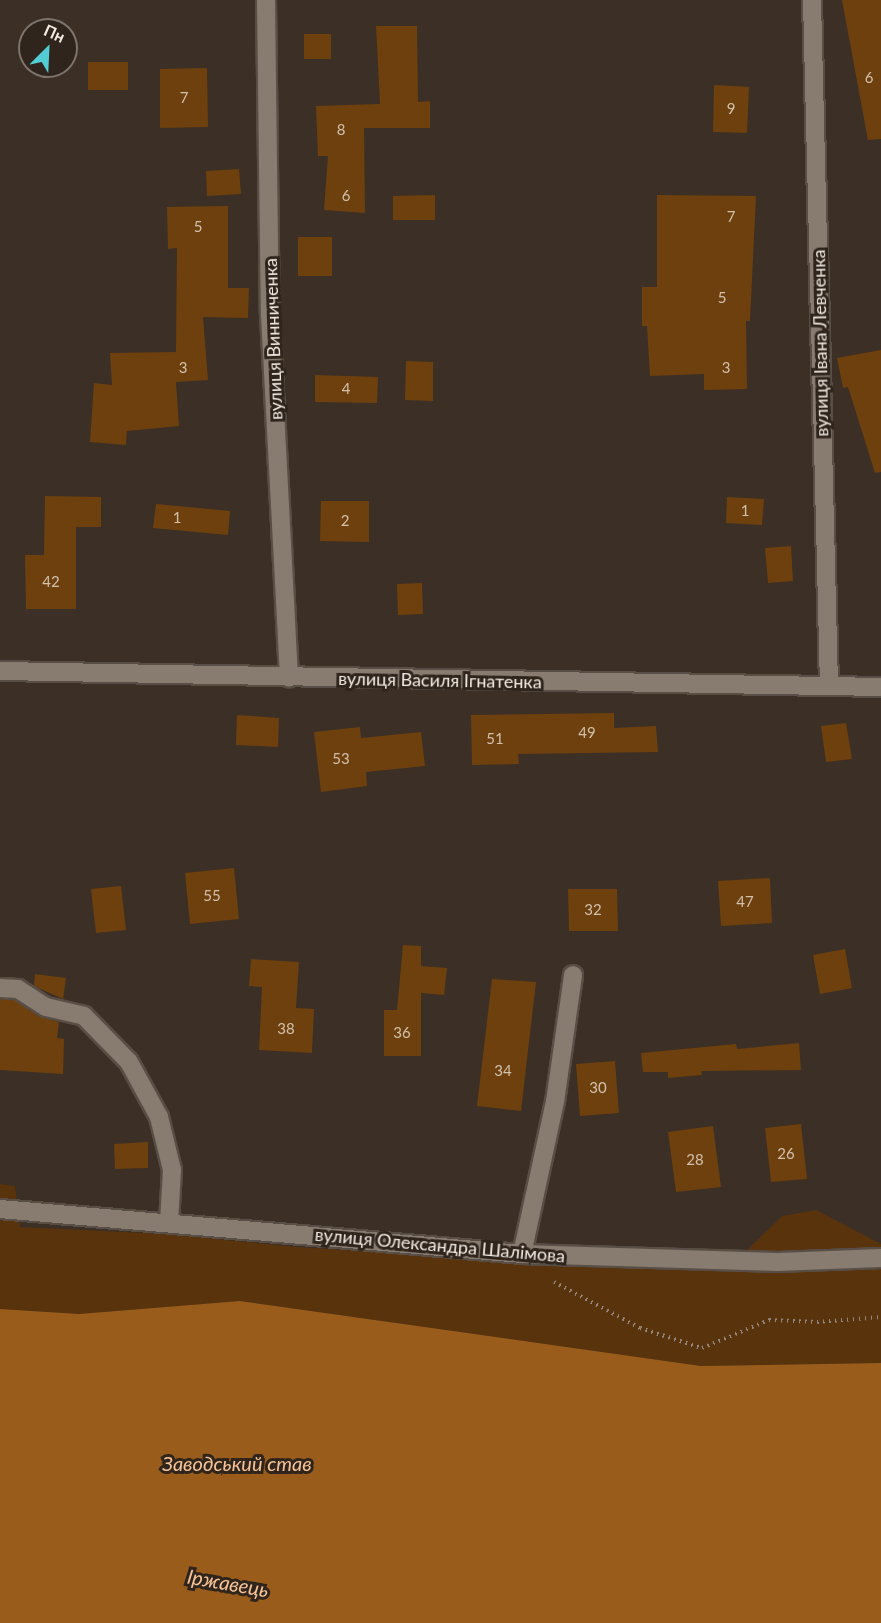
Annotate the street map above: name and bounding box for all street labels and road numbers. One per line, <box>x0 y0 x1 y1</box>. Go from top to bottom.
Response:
street label: вулиця Івана Левченка <box>808 249 832 437</box>
street label: вулиця Винниченка <box>259 258 287 420</box>
street label: вулиця Василя Ігнатенка <box>338 667 542 693</box>
street label: вулиця Олександра Шалімова <box>314 1223 566 1267</box>

